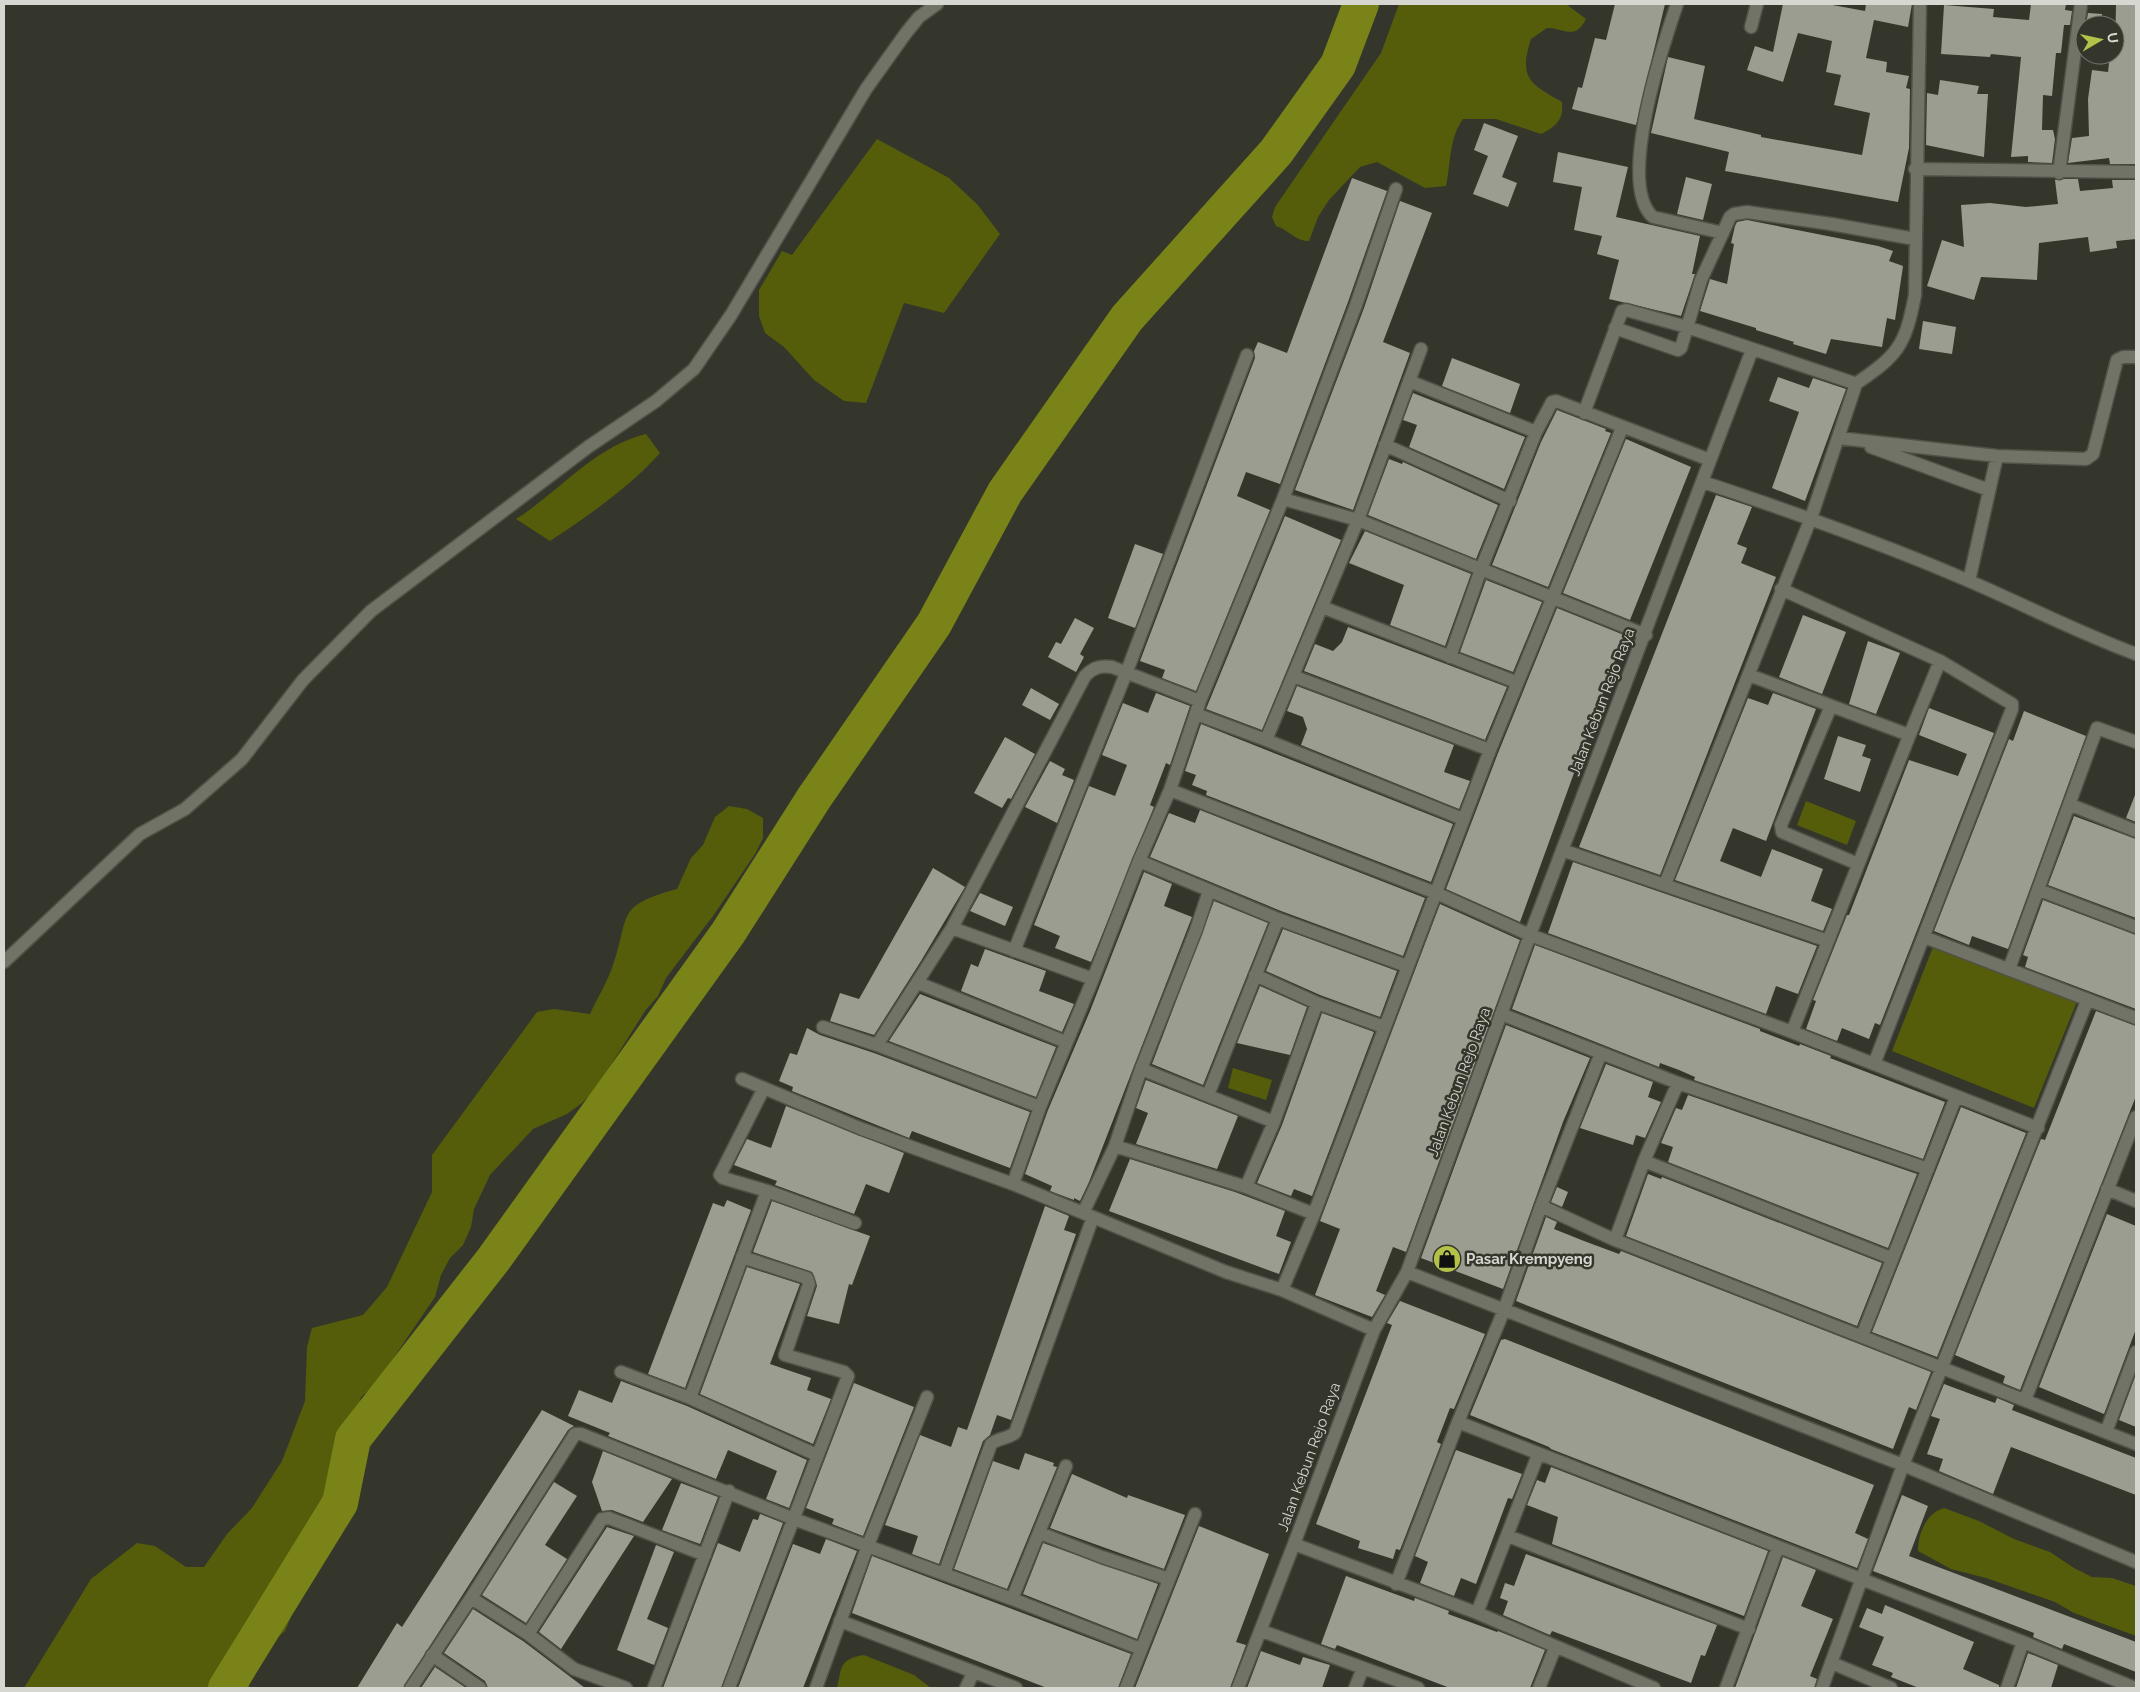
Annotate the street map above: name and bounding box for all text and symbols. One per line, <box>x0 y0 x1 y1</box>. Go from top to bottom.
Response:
north arrow <box>2075 15 2125 65</box>
text: U <box>2104 32 2122 44</box>
street label: Jalan Kebun Rejo Raya <box>1565 625 1639 779</box>
street label: Jalan Kebun Rejo Raya <box>1424 1005 1494 1159</box>
shop icon: Pasar Krempyeng <box>1432 1244 1462 1274</box>
place label: Pasar Krempyeng <box>1466 1250 1592 1268</box>
street label: Jalan Kebun Rejo Raya <box>1274 1380 1344 1534</box>

